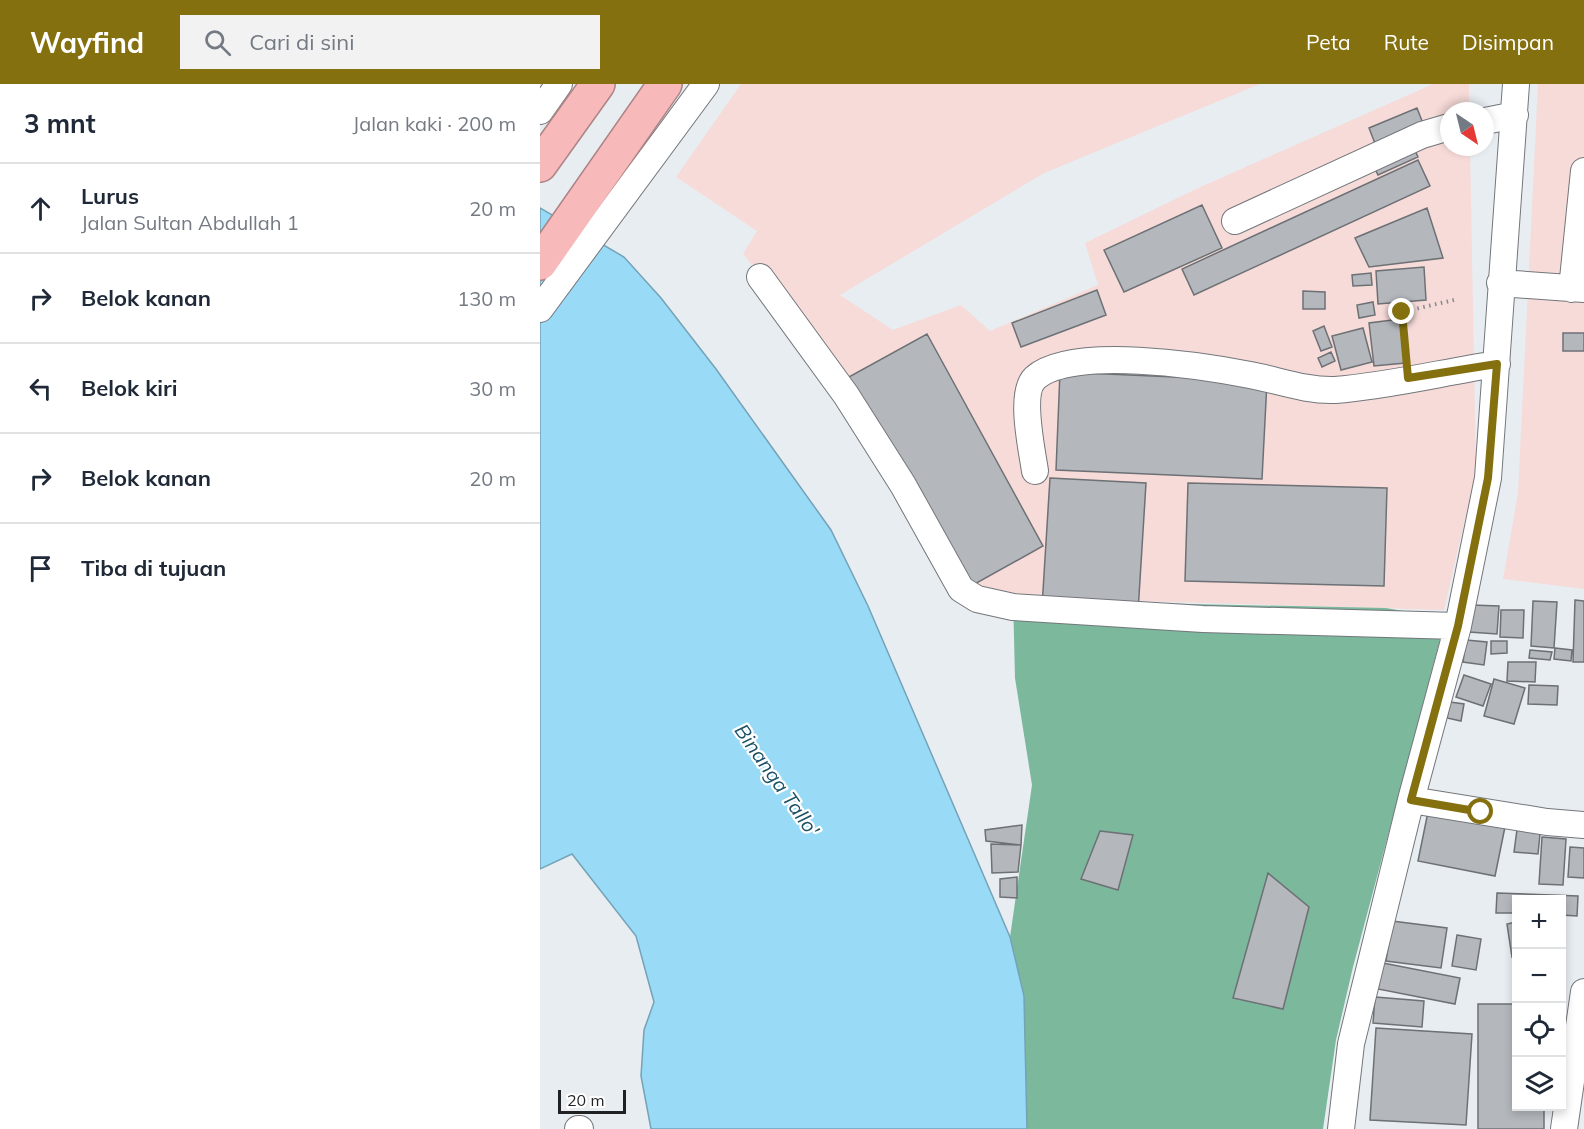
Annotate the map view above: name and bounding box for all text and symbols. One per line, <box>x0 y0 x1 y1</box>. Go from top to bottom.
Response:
search box <box>180 15 600 69</box>
text: Wayfind <box>30 25 144 60</box>
icon: search <box>201 26 234 59</box>
text: Cari di sini <box>249 28 354 56</box>
text: Peta <box>1306 29 1351 55</box>
text: Rute <box>1384 29 1429 55</box>
text: Disimpan <box>1462 29 1554 55</box>
north arrow <box>1440 102 1494 156</box>
text: 3 mnt <box>24 107 96 140</box>
text: Jalan kaki · 200 m <box>353 111 516 136</box>
text: Lurus <box>81 182 139 210</box>
icon: ahead <box>24 192 57 225</box>
text: 20 m <box>469 196 516 221</box>
text: Jalan Sultan Abdullah 1 <box>81 210 299 235</box>
icon: right <box>24 282 57 315</box>
text: Belok kanan <box>81 284 211 312</box>
text: 130 m <box>457 286 516 311</box>
route end <box>1388 298 1414 324</box>
icon: left <box>24 372 57 405</box>
text: Belok kiri <box>81 374 177 402</box>
text: 30 m <box>469 376 516 401</box>
icon: right <box>24 462 57 495</box>
text: Belok kanan <box>81 464 211 492</box>
text: 20 m <box>469 466 516 491</box>
icon: arrive <box>24 552 57 585</box>
text: Tiba di tujuan <box>81 554 226 582</box>
water label: Binanga Tallo' <box>730 719 826 841</box>
route start <box>1467 798 1493 824</box>
map controls <box>1512 895 1566 1111</box>
button: + <box>1512 895 1566 949</box>
button: − <box>1512 949 1566 1003</box>
button: locate <box>1512 1003 1566 1057</box>
button: layers <box>1512 1057 1566 1111</box>
scale bar <box>558 1087 626 1114</box>
text: 20 m <box>567 1090 604 1110</box>

